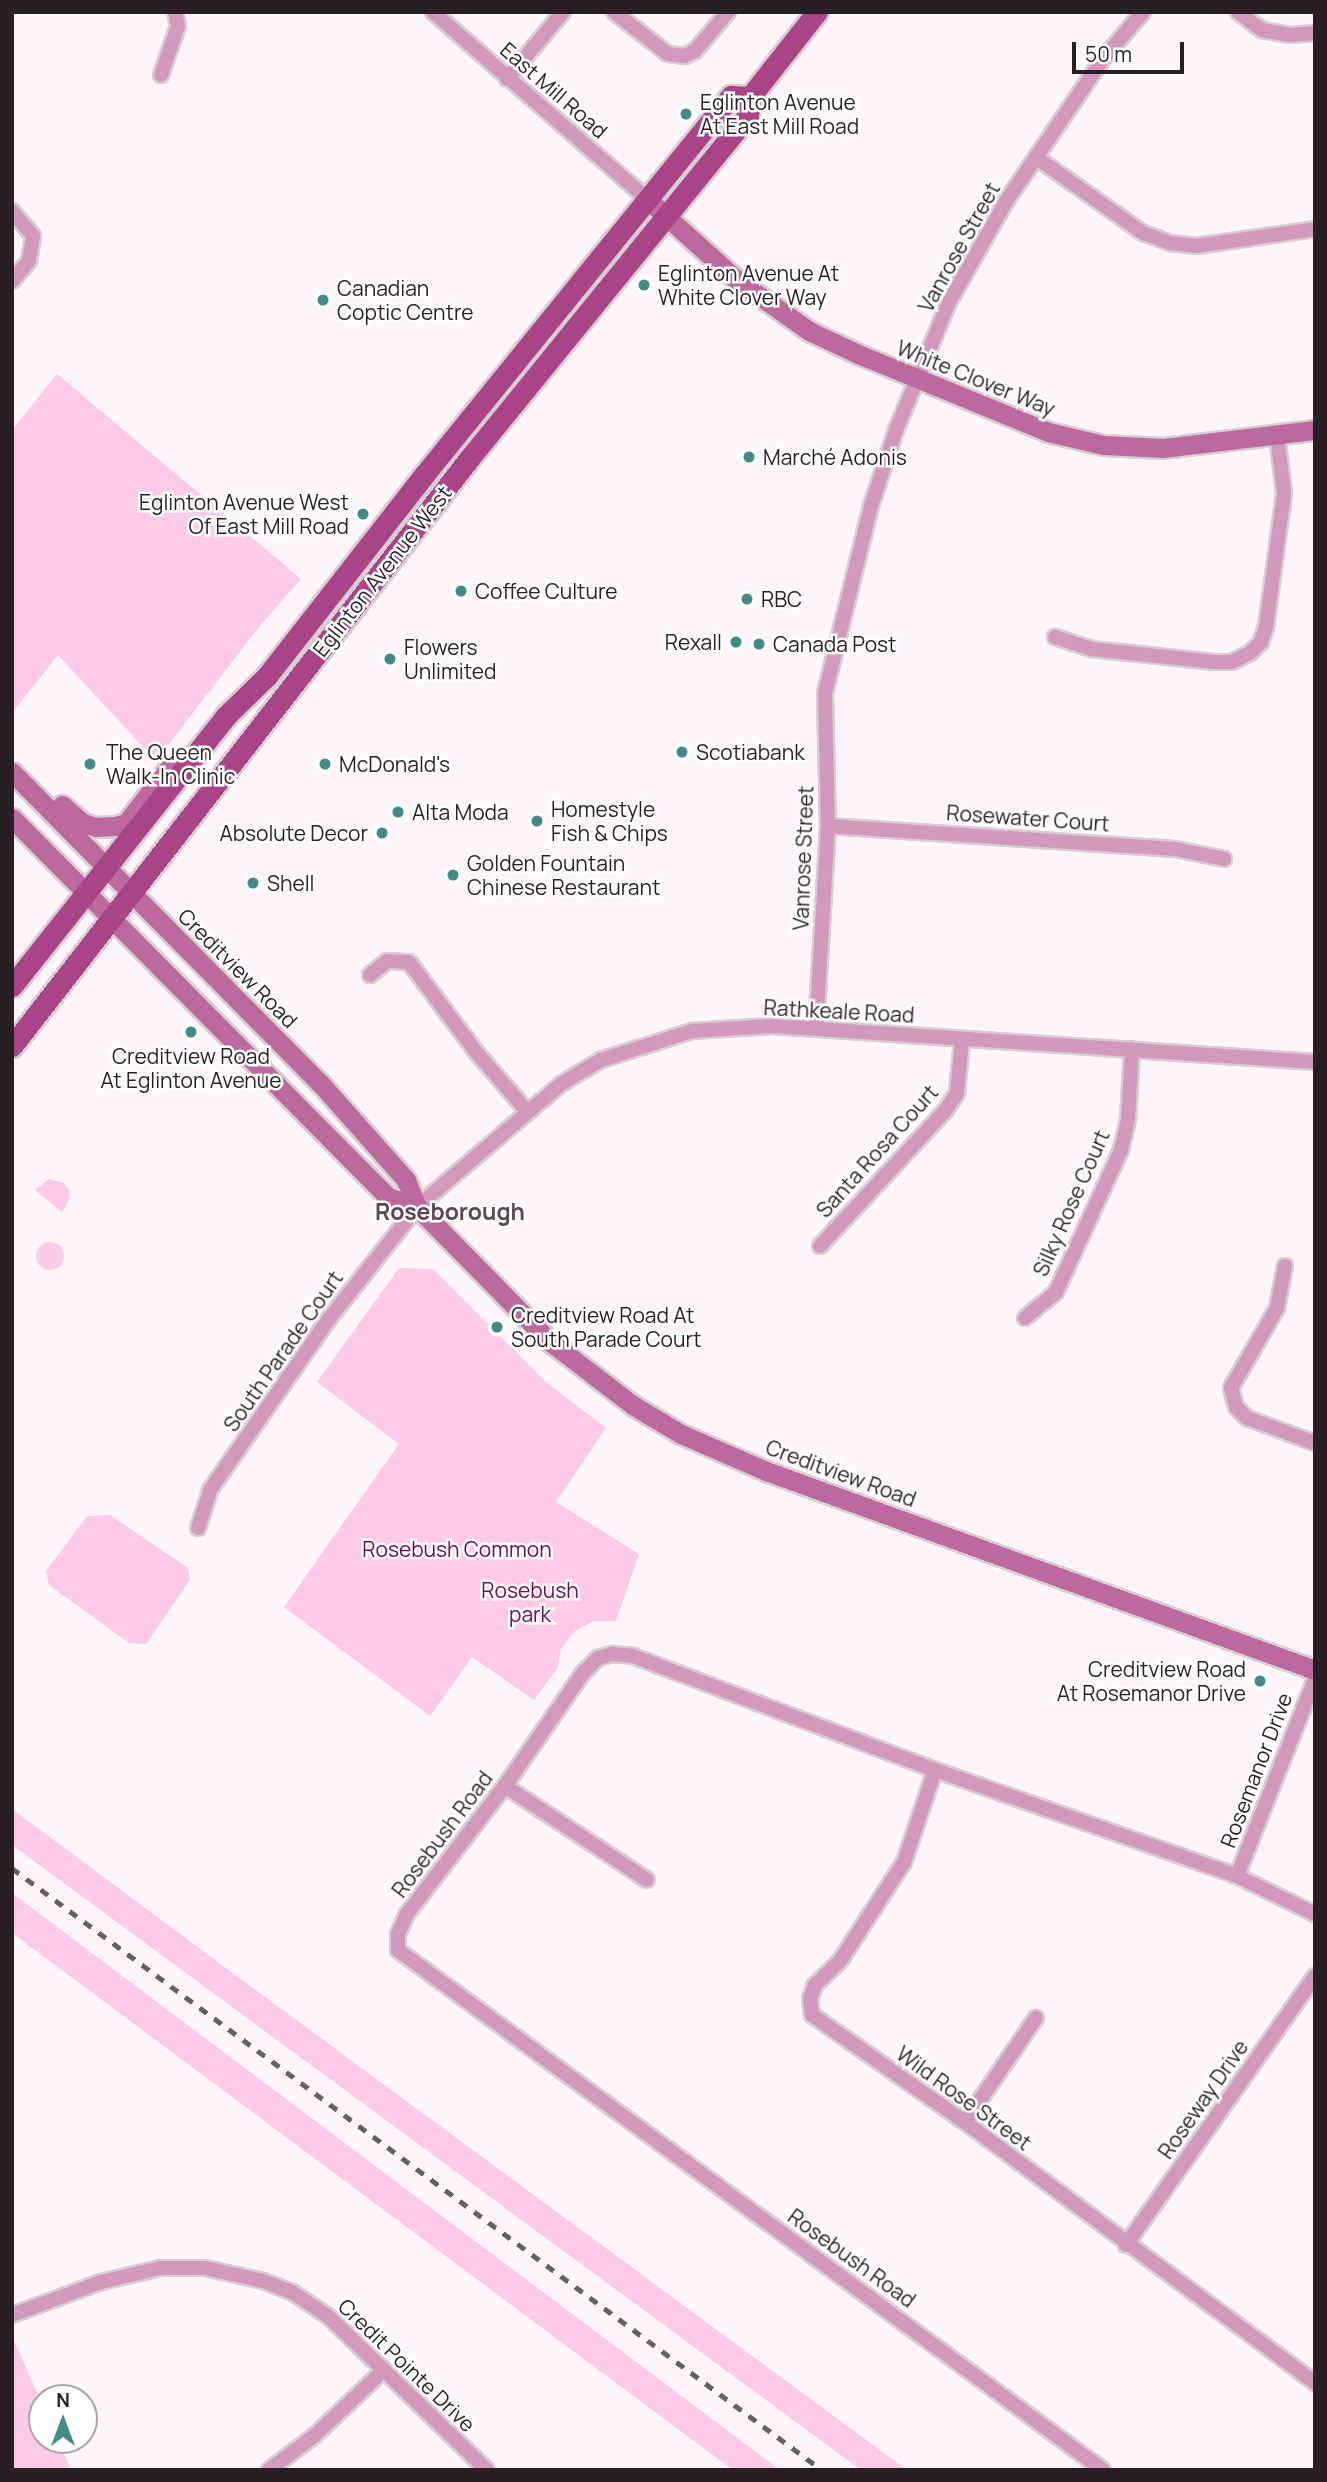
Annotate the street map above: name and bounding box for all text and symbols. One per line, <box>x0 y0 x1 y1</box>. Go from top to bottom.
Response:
scale bar <box>1075 28 1187 72</box>
street label: East Mill Road <box>495 37 613 143</box>
text: 50 m <box>1085 40 1132 68</box>
place label: Eglinton Avenue At East Mill Road <box>700 89 859 139</box>
marker: Eglinton Avenue At East Mill Road <box>678 106 694 122</box>
street label: Vanrose Street <box>913 178 1005 316</box>
place label: Eglinton Avenue At White Clover Way <box>658 260 839 310</box>
place label: Canadian Coptic Centre <box>337 275 474 325</box>
marker: Eglinton Avenue At White Clover Way <box>636 277 652 293</box>
marker: Canadian Coptic Centre <box>315 292 331 308</box>
street label: White Clover Way <box>893 335 1059 421</box>
place label: Marché Adonis <box>763 444 907 470</box>
marker: Marché Adonis <box>741 449 757 465</box>
street label: Eglinton Avenue West <box>307 481 457 661</box>
place label: Eglinton Avenue West Of East Mill Road <box>139 489 349 539</box>
marker: Eglinton Avenue West Of East Mill Road <box>355 506 371 522</box>
place label: Coffee Culture <box>475 578 618 604</box>
marker: Coffee Culture <box>453 583 469 599</box>
place label: RBC <box>761 586 802 612</box>
marker: RBC <box>739 591 755 607</box>
place label: Rexall <box>665 629 722 655</box>
place label: Canada Post <box>773 631 897 657</box>
place label: Flowers Unlimited <box>404 634 496 684</box>
marker: Rexall <box>728 634 744 650</box>
marker: Canada Post <box>751 636 767 652</box>
marker: Flowers Unlimited <box>382 651 398 667</box>
place label: The Queen Walk-In Clinic <box>106 739 235 789</box>
place label: Scotiabank <box>696 739 805 765</box>
marker: Scotiabank <box>674 744 690 760</box>
place label: McDonald's <box>339 751 450 777</box>
marker: The Queen Walk-In Clinic <box>80 754 100 774</box>
marker: McDonald's <box>317 756 333 772</box>
street label: Vanrose Street <box>788 785 818 931</box>
place label: Homestyle Fish & Chips <box>551 796 668 846</box>
place label: Alta Moda <box>412 799 509 825</box>
street label: Rosewater Court <box>946 800 1110 836</box>
marker: Alta Moda <box>390 804 406 820</box>
marker: Homestyle Fish & Chips <box>529 813 545 829</box>
place label: Absolute Decor <box>219 820 368 846</box>
marker: Absolute Decor <box>374 825 390 841</box>
place label: Golden Fountain Chinese Restaurant <box>467 850 660 900</box>
marker: Golden Fountain Chinese Restaurant <box>445 867 461 883</box>
place label: Shell <box>267 870 315 896</box>
marker: Shell <box>245 875 261 891</box>
street label: Creditview Road <box>173 903 303 1033</box>
street label: Rathkeale Road <box>763 994 915 1028</box>
marker: Creditview Road At Eglinton Avenue <box>183 1024 199 1040</box>
place label: Creditview Road At Eglinton Avenue <box>100 1043 282 1093</box>
street label: Santa Rosa Court <box>811 1080 943 1222</box>
street label: Silky Rose Court <box>1027 1126 1115 1280</box>
district label: Roseborough <box>375 1197 525 1225</box>
street label: South Parade Court <box>218 1266 348 1436</box>
place label: Creditview Road At South Parade Court <box>511 1302 701 1352</box>
marker: Creditview Road At South Parade Court <box>489 1319 505 1335</box>
street label: Creditview Road <box>762 1434 920 1512</box>
park label: Rosebush Common <box>362 1536 552 1562</box>
park label: Rosebush park <box>481 1577 579 1627</box>
place label: Creditview Road At Rosemanor Drive <box>1057 1656 1246 1706</box>
marker: Creditview Road At Rosemanor Drive <box>1252 1673 1268 1689</box>
street label: Rosemanor Drive <box>1215 1689 1297 1851</box>
street label: Rosebush Road <box>386 1766 498 1902</box>
street label: Roseway Drive <box>1153 2035 1253 2163</box>
street label: Wild Rose Street <box>892 2041 1036 2155</box>
street label: Rosebush Road <box>783 2203 921 2313</box>
street label: Credit Pointe Drive <box>333 2293 481 2437</box>
north arrow <box>28 2384 98 2454</box>
text: N <box>56 2387 70 2413</box>

